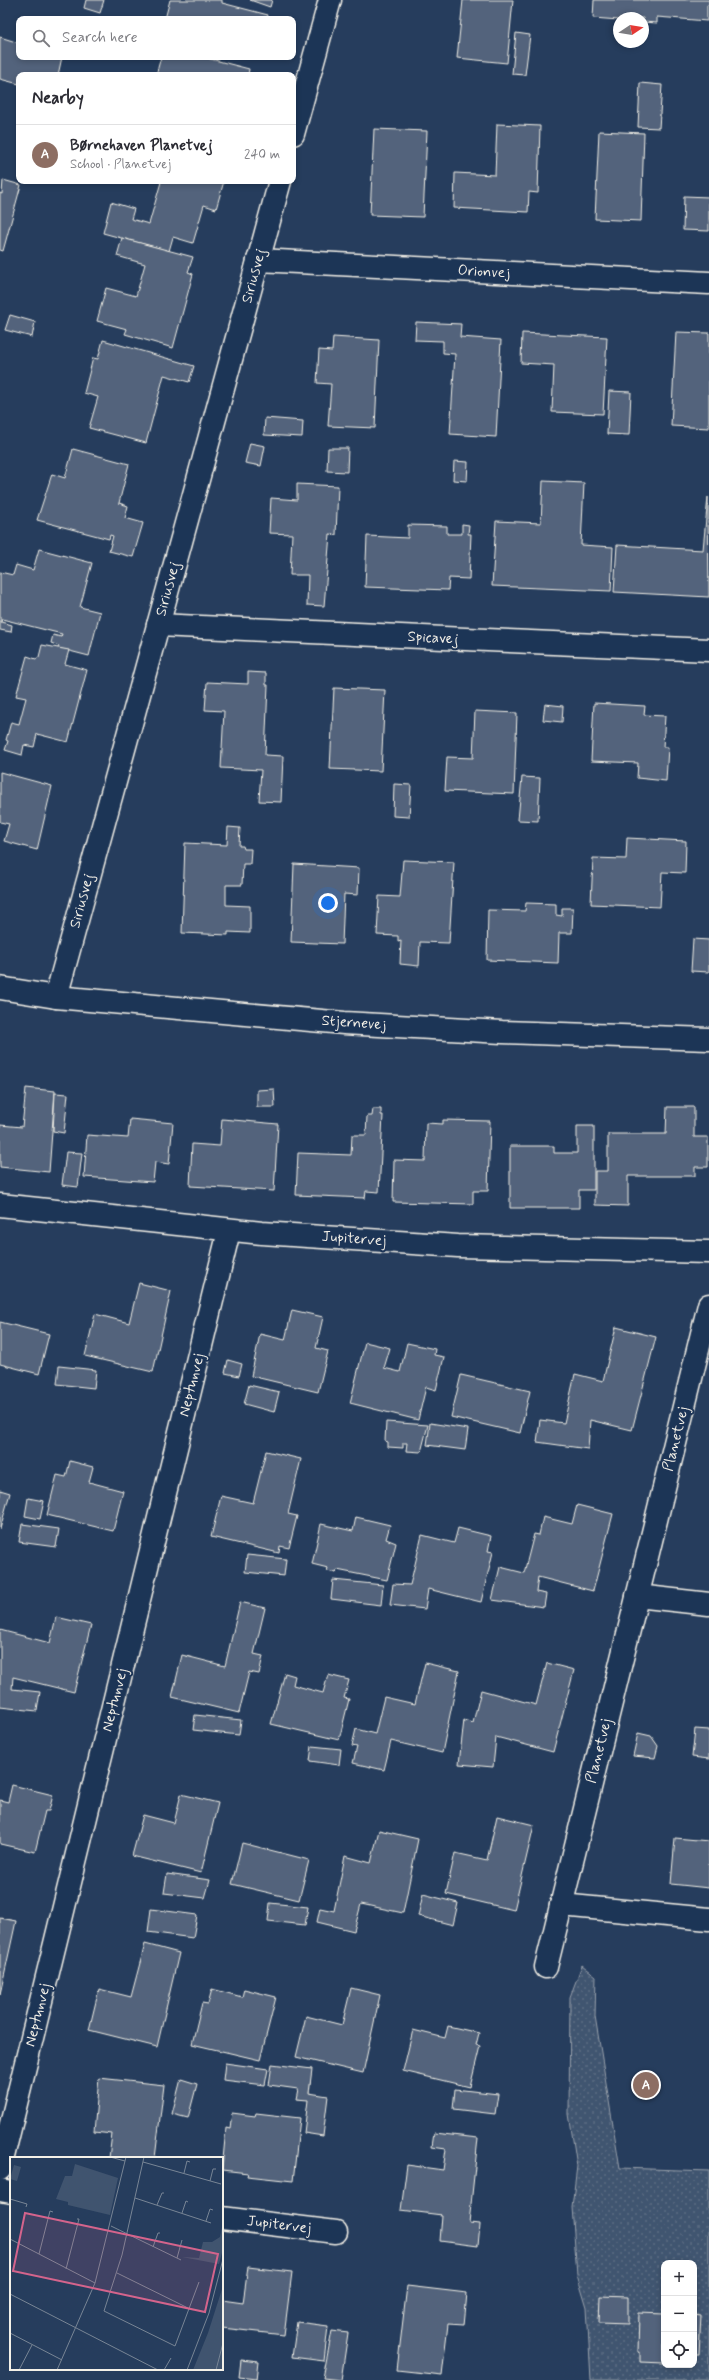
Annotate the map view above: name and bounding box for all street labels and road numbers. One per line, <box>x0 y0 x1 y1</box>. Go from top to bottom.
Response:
street label: Siriusvej <box>237 246 271 306</box>
street label: Orionvej <box>457 261 511 283</box>
street label: Siriusvej <box>151 559 185 619</box>
street label: Spicavej <box>407 627 459 649</box>
street label: Siriusvej <box>65 871 99 931</box>
street label: Stjernevej <box>321 1011 387 1035</box>
street label: Jupitervej <box>321 1227 387 1251</box>
street label: Neptunvej <box>174 1351 210 1419</box>
street label: Planetvej <box>658 1404 694 1474</box>
street label: Neptunvej <box>97 1666 133 1734</box>
street label: Planetvej <box>581 1716 617 1786</box>
street label: Neptunvej <box>20 1981 56 2049</box>
street label: Jupitervej <box>246 2211 312 2239</box>

